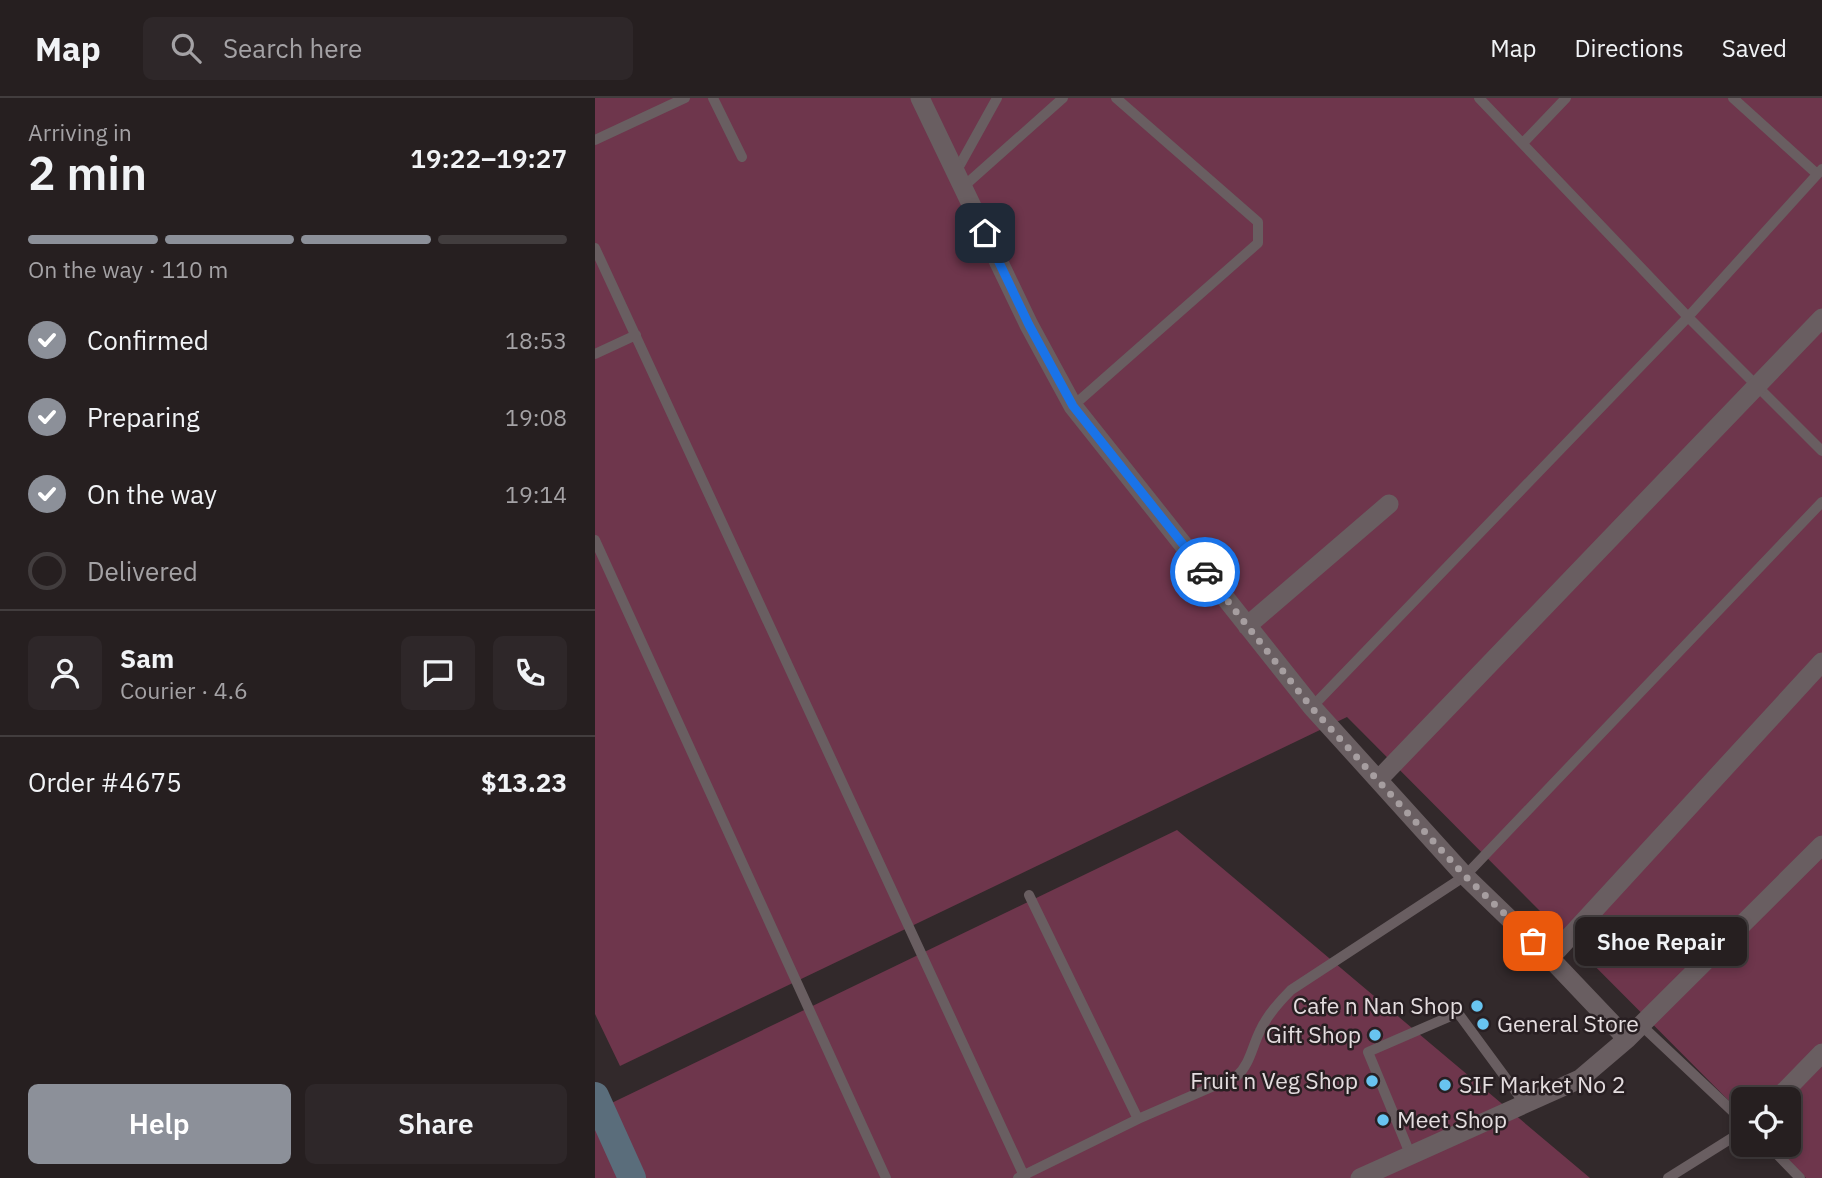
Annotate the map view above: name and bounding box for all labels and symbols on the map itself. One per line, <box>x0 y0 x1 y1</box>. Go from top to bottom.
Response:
pin <box>955 203 1015 263</box>
courier <box>1170 537 1240 607</box>
pin <box>1503 911 1563 971</box>
callout: Shoe Repair <box>1575 916 1747 966</box>
place label: Cafe n Nan Shop <box>1293 990 1463 1020</box>
marker: Cafe n Nan Shop <box>1469 998 1485 1014</box>
place label: General Store <box>1497 1008 1639 1038</box>
marker: General Store <box>1475 1016 1491 1032</box>
place label: Gift Shop <box>1266 1019 1361 1049</box>
marker: Gift Shop <box>1367 1027 1383 1043</box>
place label: Fruit n Veg Shop <box>1190 1065 1358 1095</box>
place label: SIF Market No 2 <box>1459 1069 1625 1099</box>
marker: Fruit n Veg Shop <box>1364 1073 1380 1089</box>
marker: SIF Market No 2 <box>1437 1077 1453 1093</box>
place label: Meet Shop <box>1397 1104 1507 1134</box>
marker: Meet Shop <box>1375 1112 1391 1128</box>

